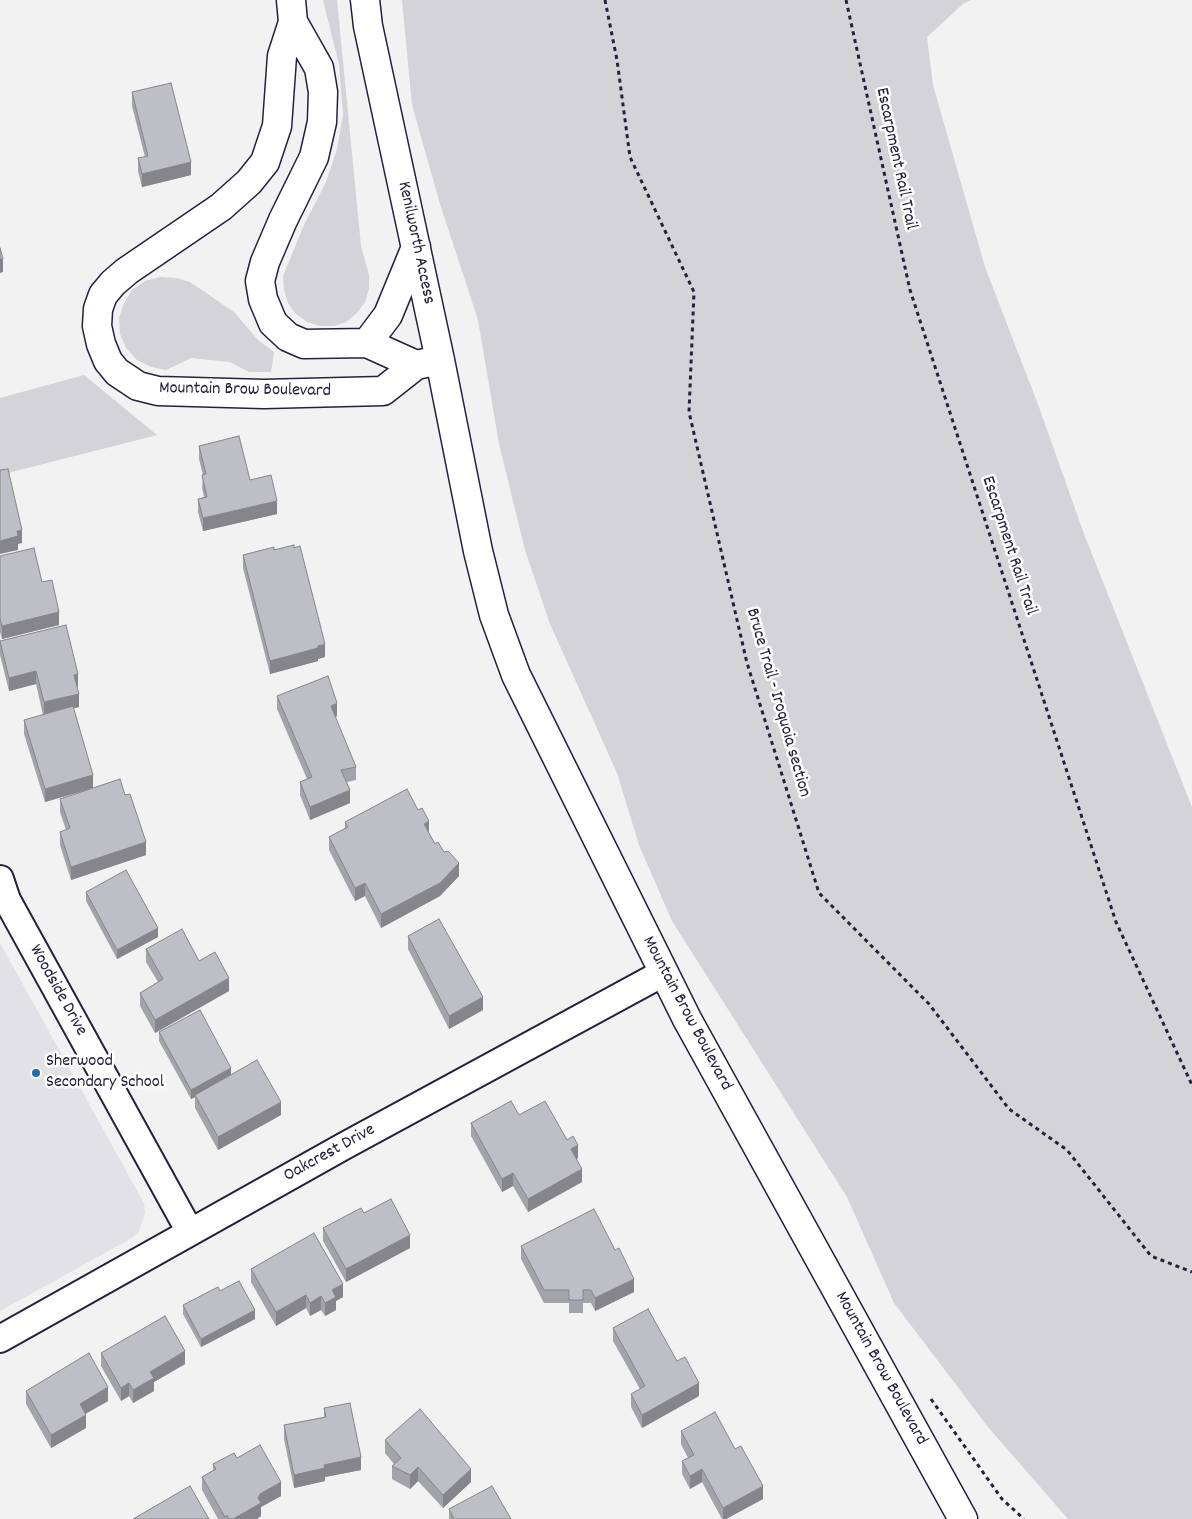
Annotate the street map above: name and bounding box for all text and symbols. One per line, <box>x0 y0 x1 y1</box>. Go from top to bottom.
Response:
street label: Escarpment Rail Trail <box>869 86 921 232</box>
street label: Kenilworth Access <box>391 180 439 306</box>
street label: Mountain Brow Boulevard <box>159 379 331 403</box>
street label: Escarpment Rail Trail <box>975 474 1041 618</box>
street label: Bruce Trail - Iroquoia section <box>740 606 814 800</box>
street label: Mountain Brow Boulevard <box>636 933 736 1095</box>
street label: Woodside Drive <box>23 942 91 1040</box>
place label: Sherwood Secondary School <box>46 1052 164 1094</box>
marker: Sherwood Secondary School <box>30 1067 42 1079</box>
street label: Oakcrest Drive <box>281 1120 379 1188</box>
street label: Mountain Brow Boulevard <box>829 1289 931 1449</box>

